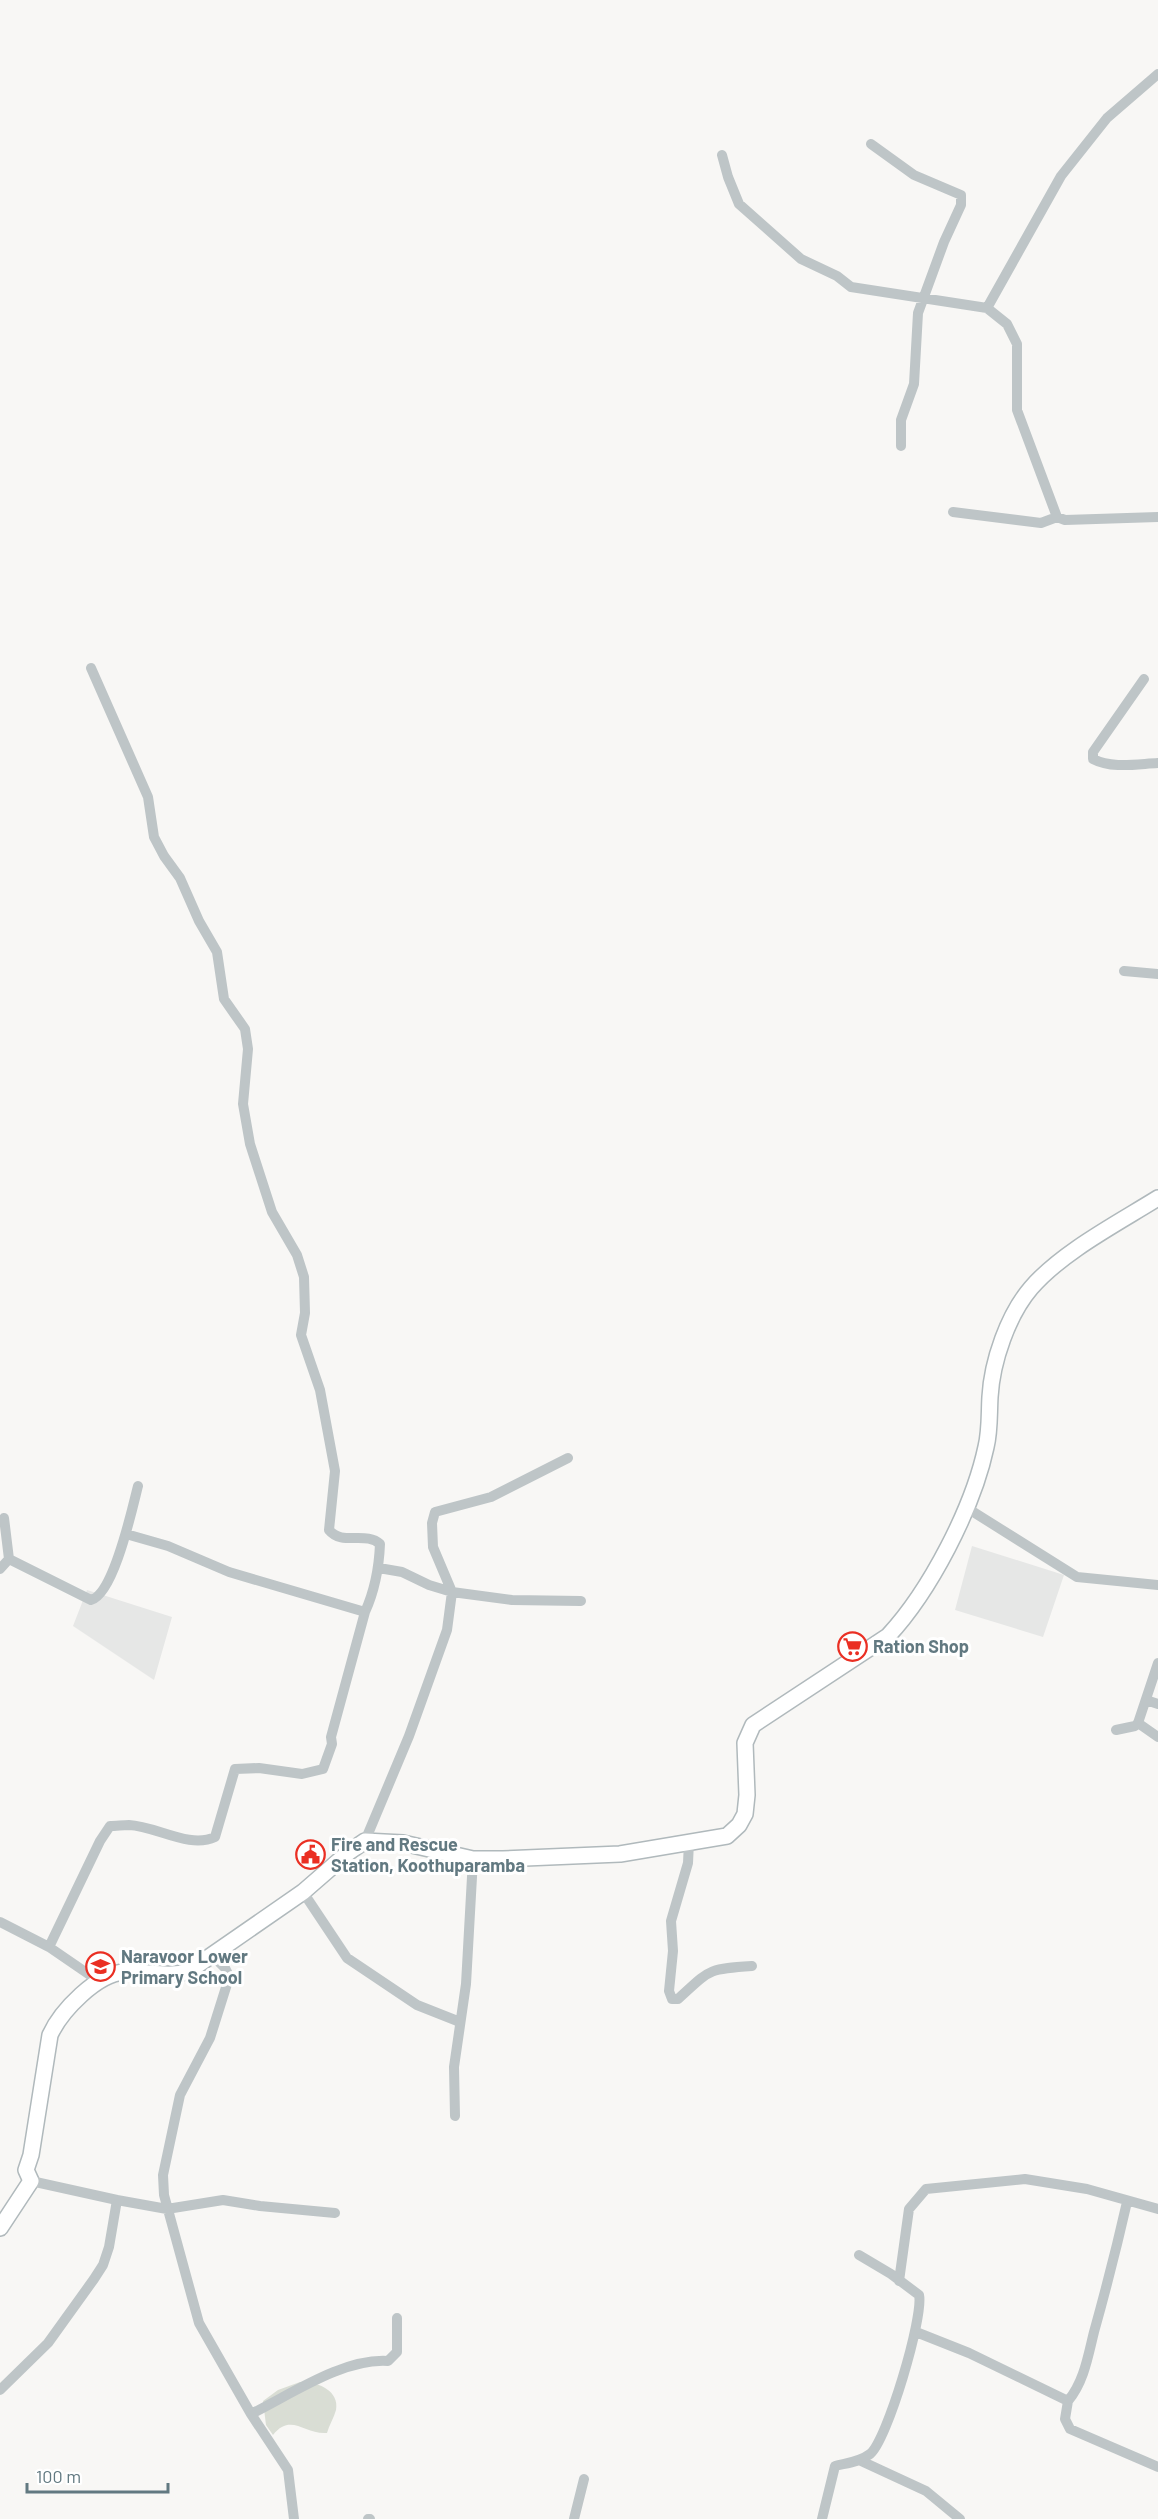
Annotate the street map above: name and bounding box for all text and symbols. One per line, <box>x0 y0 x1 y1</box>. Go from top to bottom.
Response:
supermarket icon: Ration Shop <box>836 1631 868 1663</box>
place label: Ration Shop <box>873 1635 969 1657</box>
place label: Fire and Rescue Station, Koothuparamba <box>331 1833 525 1876</box>
public building icon: Fire and Rescue Station, Koothuparamba <box>294 1839 326 1871</box>
place label: Naravoor Lower Primary School <box>121 1945 248 1988</box>
school or university icon: Naravoor Lower Primary School <box>84 1951 116 1983</box>
scale bar <box>27 2456 168 2494</box>
text: 100 m <box>36 2465 81 2487</box>

